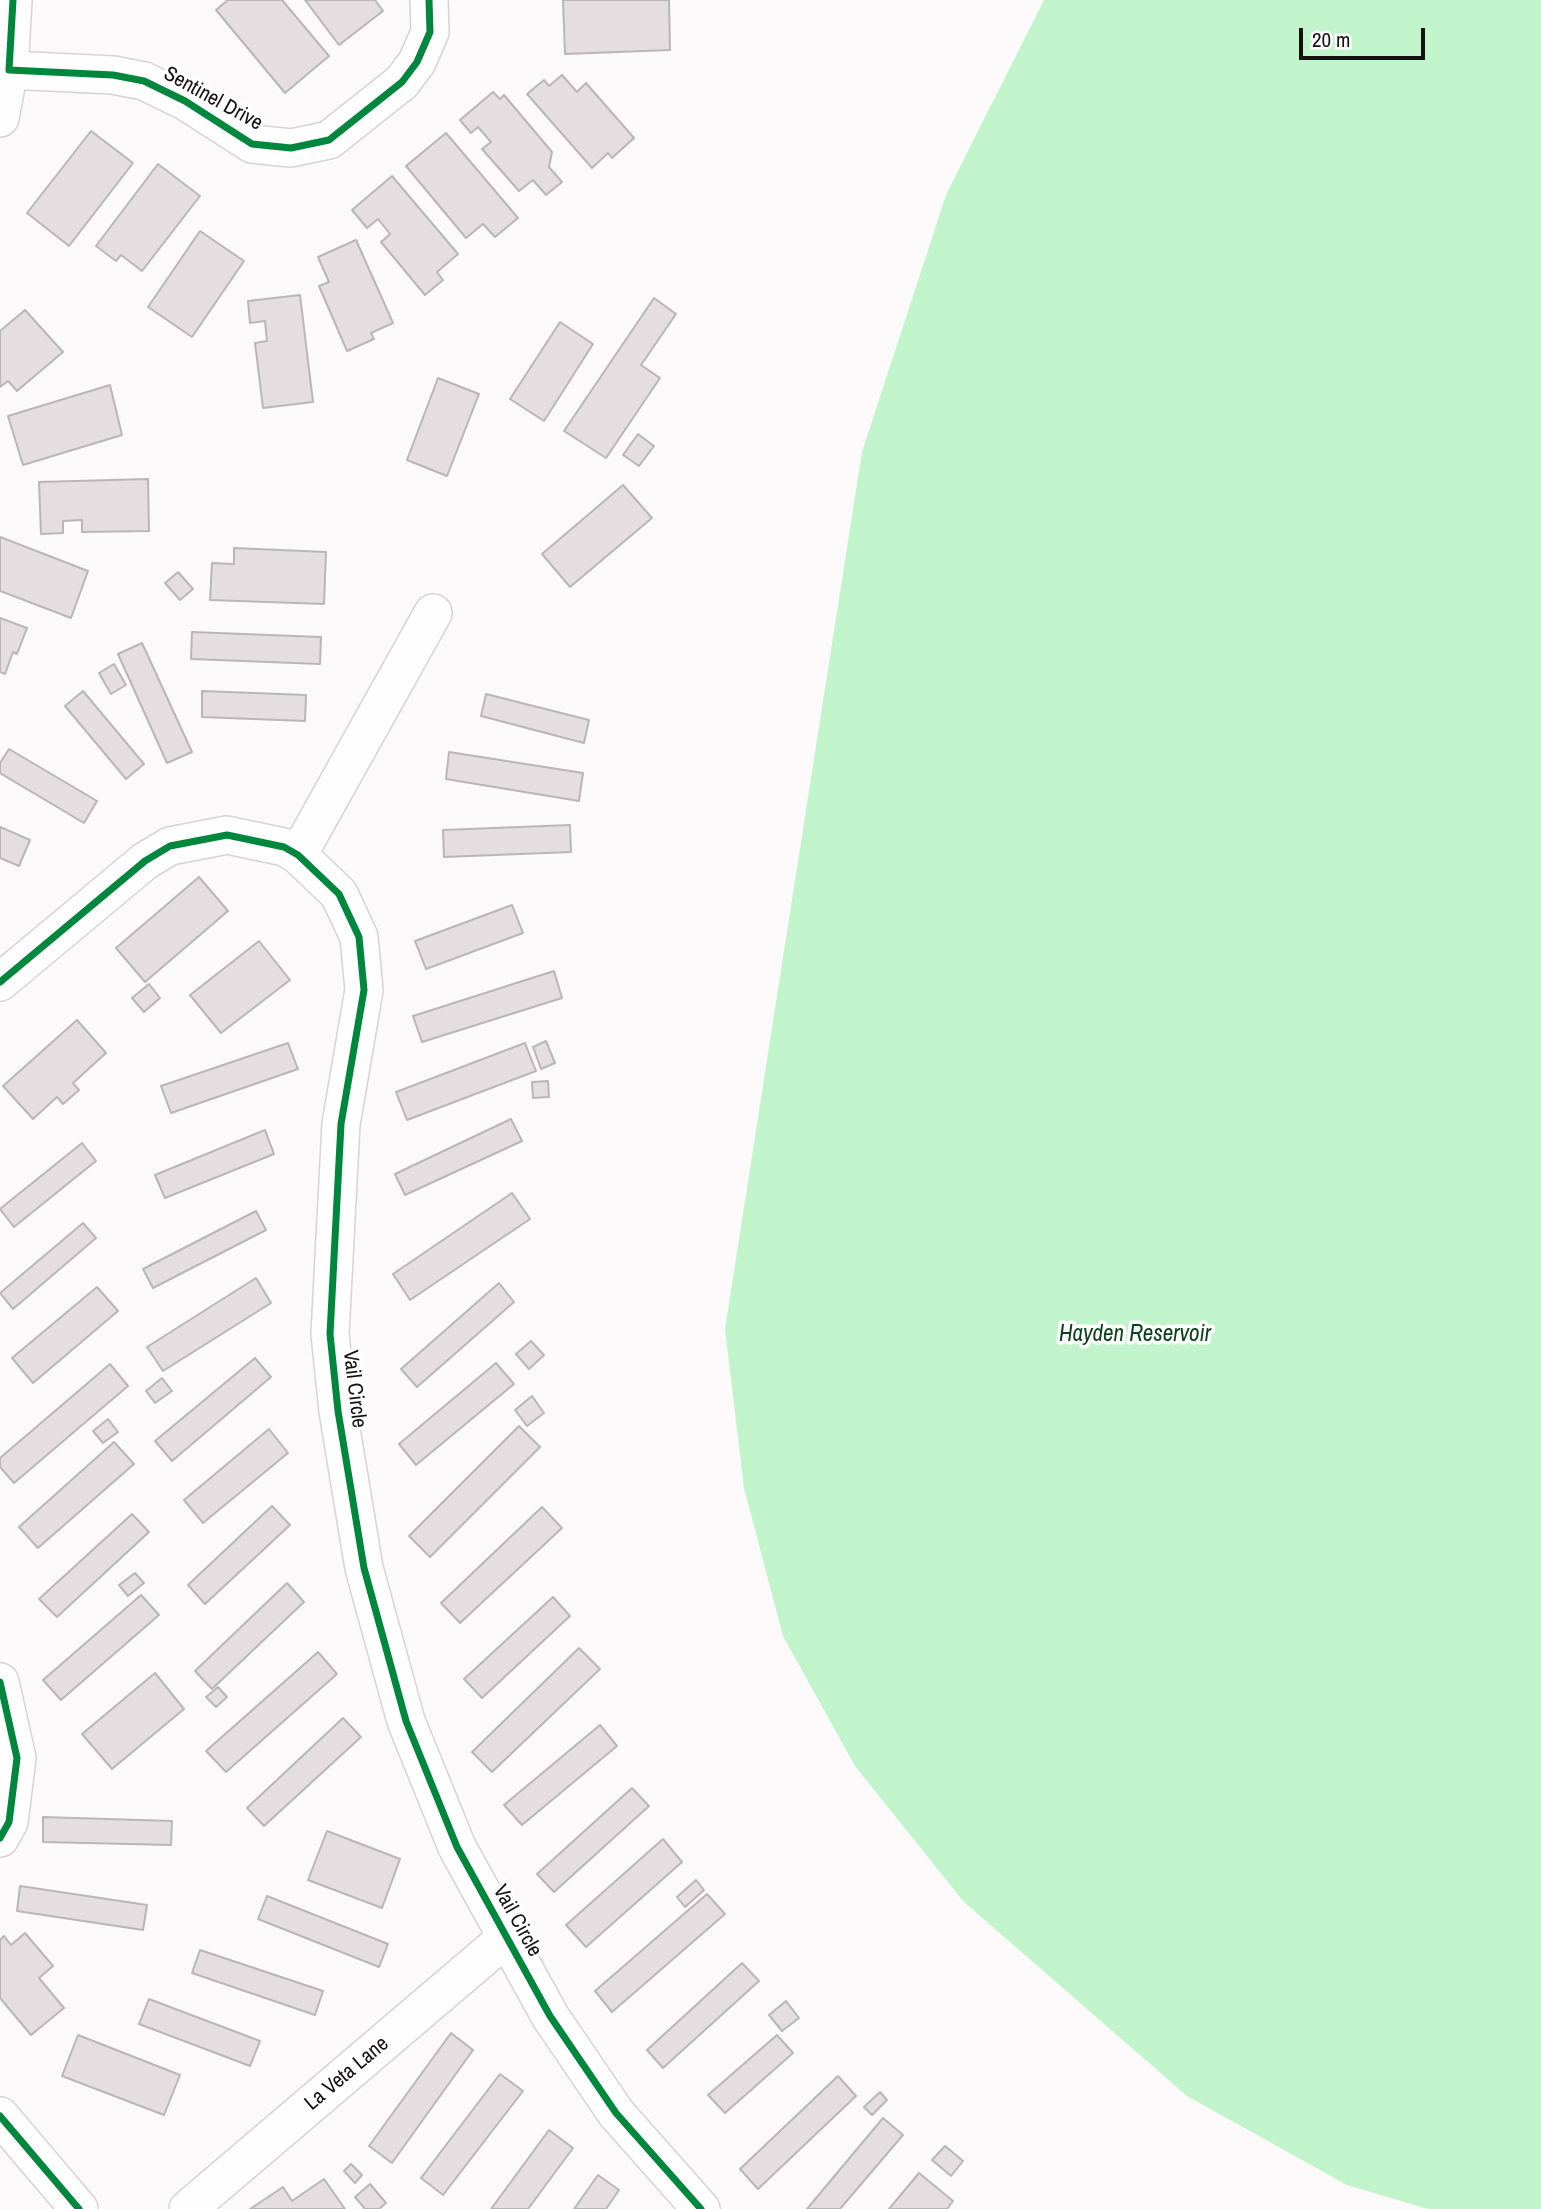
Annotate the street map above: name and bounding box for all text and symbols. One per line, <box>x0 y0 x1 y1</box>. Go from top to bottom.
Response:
scale bar <box>1303 14 1429 58</box>
text: 20 m <box>1312 25 1350 54</box>
street label: Sentinel Drive <box>159 62 267 136</box>
water label: Hayden Reservoir <box>1059 1321 1211 1349</box>
street label: Vail Circle <box>337 1349 371 1429</box>
street label: Vail Circle <box>487 1881 547 1961</box>
street label: La Veta Lane <box>300 2032 394 2116</box>

